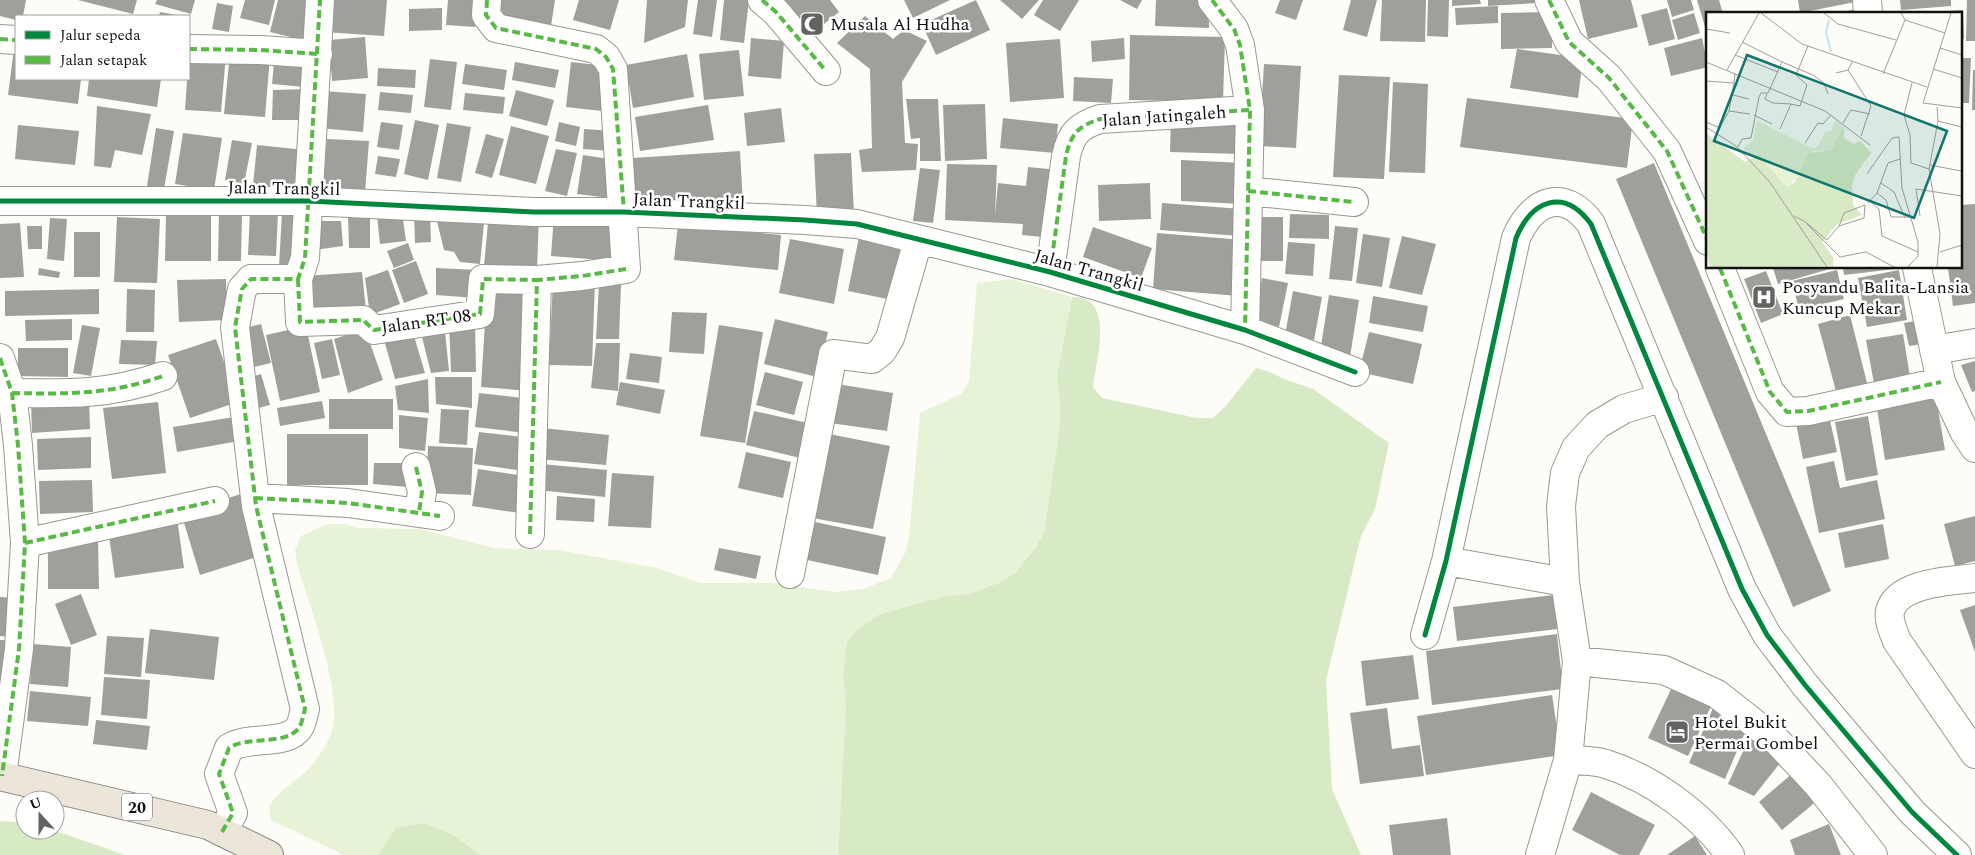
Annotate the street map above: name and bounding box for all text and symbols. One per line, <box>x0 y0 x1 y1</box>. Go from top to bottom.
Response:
mosque icon: Musala Al Hudha <box>799 11 825 37</box>
place label: Musala Al Hudha <box>830 11 970 38</box>
inset map <box>1706 12 1962 269</box>
legend <box>15 15 190 80</box>
text: Jalur sepeda <box>60 24 141 47</box>
text: Jalan setapak <box>60 49 147 72</box>
street label: Jalan Jatingaleh <box>1101 99 1227 134</box>
street label: Jalan Trangkil <box>227 174 341 203</box>
street label: Jalan Trangkil <box>632 186 746 217</box>
street label: Jalan Trangkil <box>1031 242 1147 299</box>
place label: Posyandu Balita-Lansia Kuncup Mekar <box>1782 274 1969 322</box>
hospital icon: Posyandu Balita-Lansia Kuncup Mekar <box>1751 284 1777 310</box>
street label: Jalan RT 08 <box>379 302 473 341</box>
place label: Hotel Bukit Permai Gombel <box>1694 709 1818 757</box>
hotel icon: Hotel Bukit Permai Gombel <box>1664 719 1690 745</box>
north arrow <box>15 790 65 840</box>
text: U <box>26 791 45 815</box>
road number: 20 <box>122 794 152 820</box>

